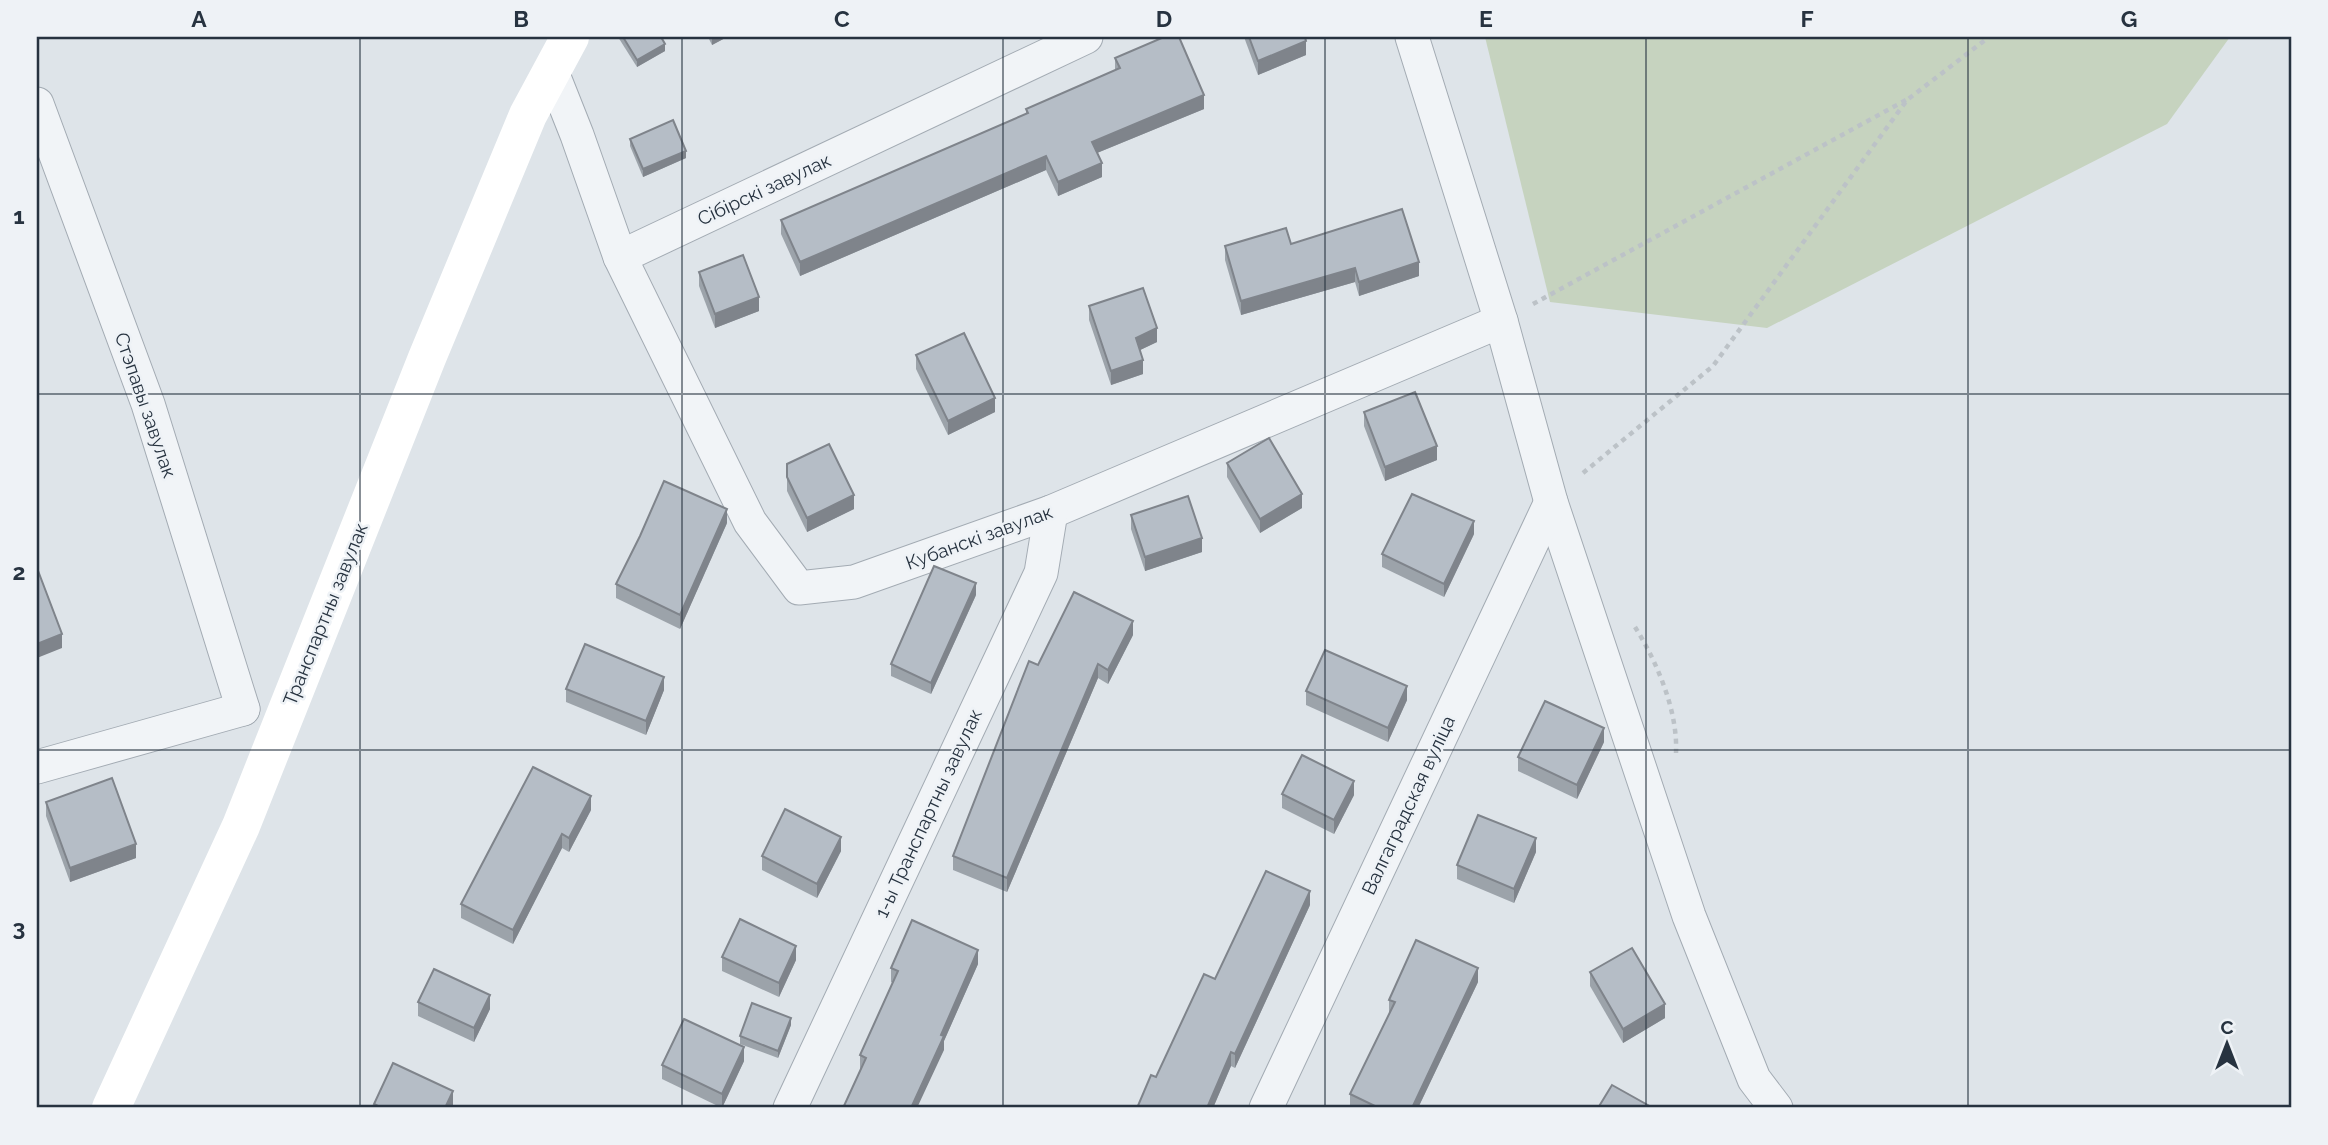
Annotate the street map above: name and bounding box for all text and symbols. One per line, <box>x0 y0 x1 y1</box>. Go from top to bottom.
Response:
text: A <box>191 5 207 32</box>
text: B <box>513 5 529 32</box>
text: C <box>834 5 850 32</box>
text: D <box>1156 5 1172 32</box>
text: E <box>1479 5 1493 32</box>
text: F <box>1800 5 1814 32</box>
text: G <box>2121 5 2137 32</box>
street label: Сібірскі завулак <box>694 148 834 230</box>
text: 1 <box>13 202 25 229</box>
street label: Стэпавы завулак <box>111 329 181 481</box>
street label: Кубанскі завулак <box>903 500 1055 574</box>
street label: Транспартны завулак <box>278 519 372 708</box>
text: 2 <box>13 558 25 585</box>
street label: 1-ы Транспартны завулак <box>870 705 986 921</box>
street label: Валгаградская вуліца <box>1357 712 1459 898</box>
text: 3 <box>13 914 25 941</box>
north arrow <box>2192 1009 2262 1078</box>
text: С <box>2220 1016 2234 1038</box>

